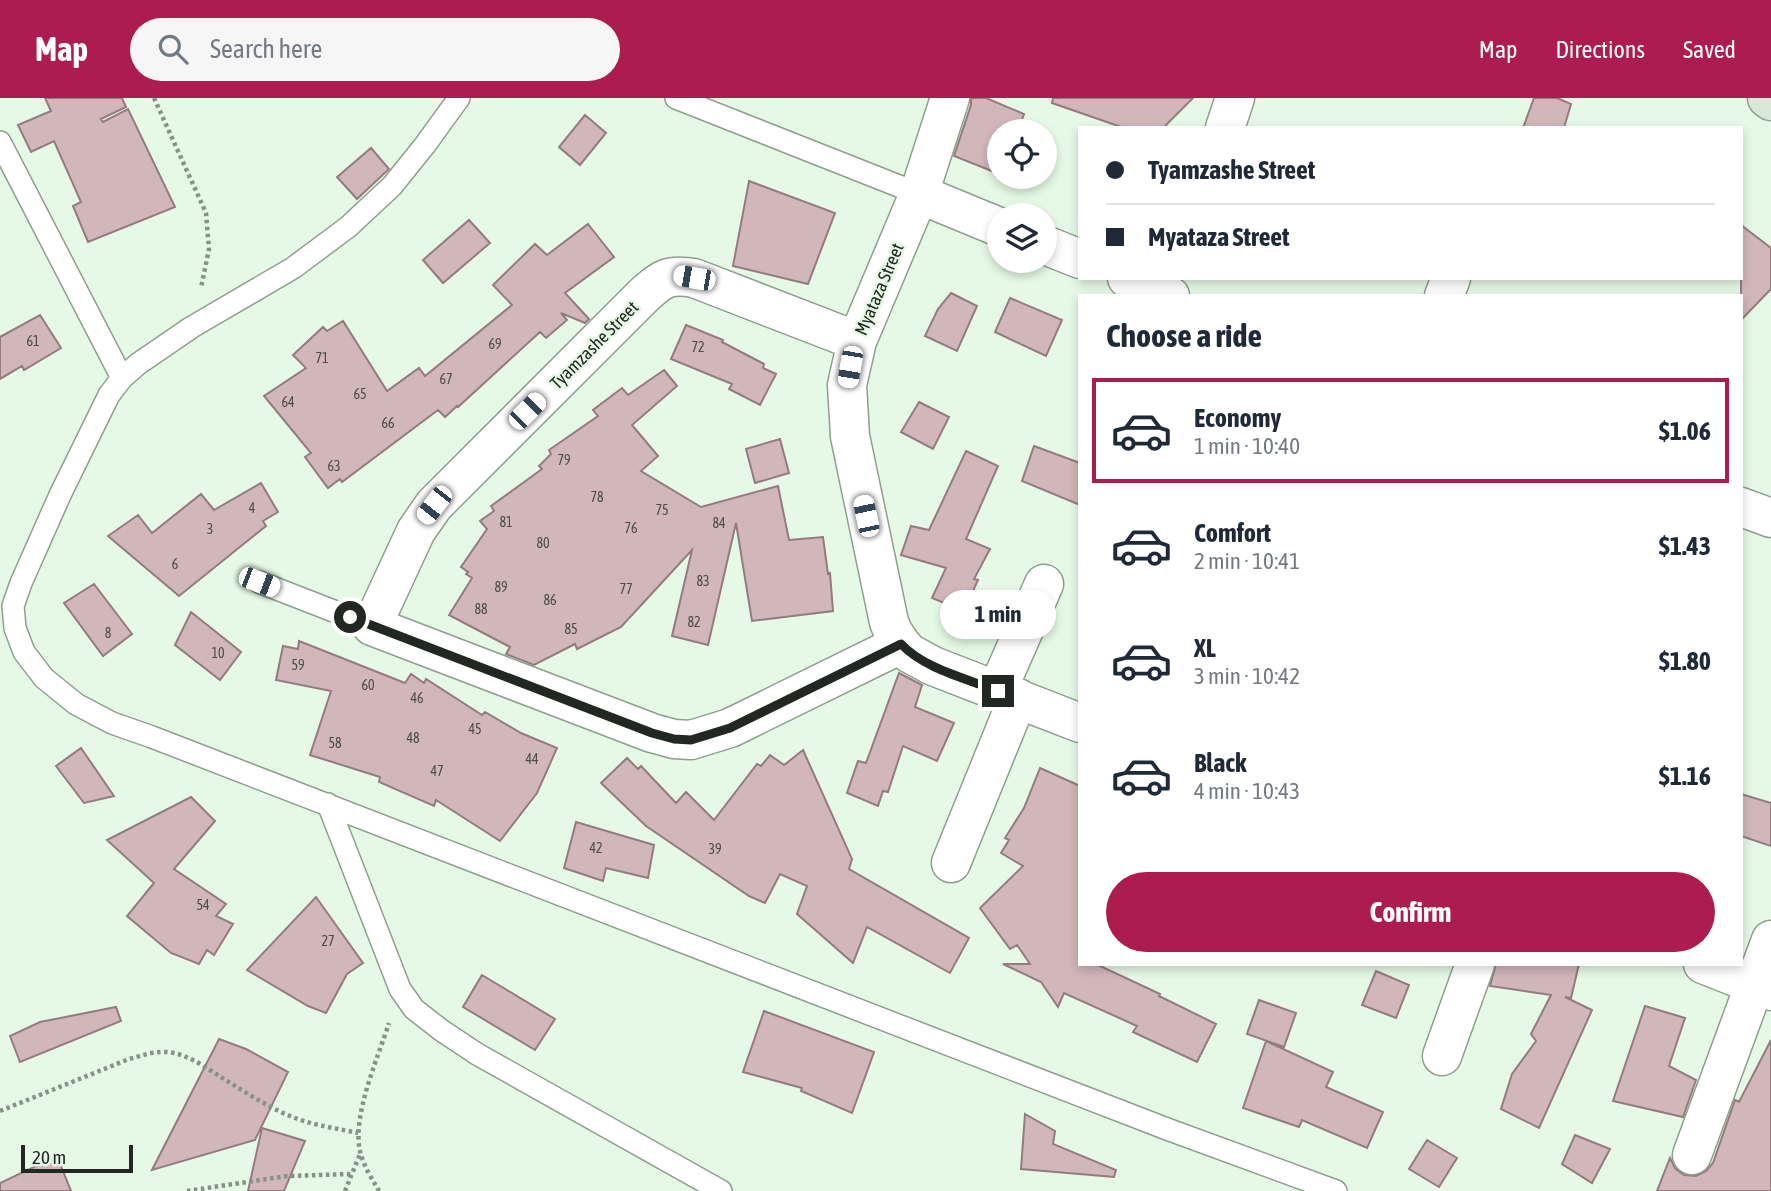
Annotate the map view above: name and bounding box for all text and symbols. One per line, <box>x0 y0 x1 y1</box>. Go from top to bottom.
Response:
search box <box>130 18 620 81</box>
text: Map <box>35 30 88 68</box>
icon: search <box>154 30 192 68</box>
text: Search here <box>210 34 322 64</box>
text: Map <box>1479 36 1517 63</box>
text: Directions <box>1555 36 1645 63</box>
text: Saved <box>1683 36 1736 63</box>
map controls <box>987 119 1057 273</box>
button: locate <box>987 119 1057 189</box>
text: Tyamzashe Street <box>1148 155 1315 185</box>
button: layers <box>987 203 1057 273</box>
text: Myataza Street <box>1148 222 1290 252</box>
street label: Myataza Street <box>850 240 908 338</box>
car <box>672 264 717 292</box>
street label: Tyamzashe Street <box>546 297 642 393</box>
text: Choose a ride <box>1106 317 1262 354</box>
house number: 61 <box>26 333 40 349</box>
house number: 69 <box>488 336 502 352</box>
house number: 72 <box>691 339 705 355</box>
car <box>837 344 864 390</box>
house number: 71 <box>315 350 329 366</box>
house number: 67 <box>439 371 453 387</box>
house number: 65 <box>353 386 367 402</box>
car <box>505 389 550 433</box>
house number: 64 <box>281 394 295 410</box>
icon: car <box>1110 399 1173 462</box>
text: Economy <box>1194 403 1281 433</box>
house number: 66 <box>381 415 395 431</box>
text: $1.06 <box>1659 416 1711 446</box>
text: 1 min · 10:40 <box>1194 433 1300 459</box>
house number: 79 <box>557 452 571 468</box>
house number: 63 <box>327 458 341 474</box>
car <box>413 482 456 528</box>
house number: 78 <box>590 489 604 505</box>
car <box>852 493 881 539</box>
house number: 4 <box>249 500 256 516</box>
house number: 75 <box>655 502 669 518</box>
house number: 81 <box>499 514 513 530</box>
icon: car <box>1110 514 1173 577</box>
house number: 84 <box>712 515 726 531</box>
text: Comfort <box>1194 518 1271 548</box>
house number: 76 <box>624 520 638 536</box>
house number: 3 <box>207 521 213 537</box>
text: $1.43 <box>1659 531 1711 561</box>
house number: 80 <box>536 535 550 551</box>
text: 2 min · 10:41 <box>1194 548 1300 574</box>
house number: 6 <box>172 556 179 572</box>
car <box>236 565 283 599</box>
house number: 83 <box>696 573 710 589</box>
house number: 89 <box>494 579 508 595</box>
house number: 77 <box>619 581 633 597</box>
callout: 1 min <box>940 589 1056 638</box>
house number: 86 <box>543 592 557 608</box>
route start <box>334 601 366 633</box>
house number: 88 <box>474 601 488 617</box>
text: 1 min <box>975 601 1021 627</box>
house number: 82 <box>687 614 701 630</box>
house number: 85 <box>564 621 578 637</box>
house number: 8 <box>105 625 112 641</box>
icon: car <box>1110 629 1173 692</box>
text: XL <box>1194 633 1216 663</box>
house number: 10 <box>211 645 225 661</box>
text: $1.80 <box>1659 646 1711 676</box>
house number: 59 <box>291 657 305 673</box>
text: 3 min · 10:42 <box>1194 663 1300 689</box>
route end <box>982 675 1014 707</box>
house number: 60 <box>361 677 375 693</box>
house number: 46 <box>410 690 424 706</box>
house number: 45 <box>468 721 482 737</box>
house number: 48 <box>406 730 420 746</box>
house number: 58 <box>328 735 342 751</box>
icon: car <box>1110 744 1173 807</box>
text: Black <box>1194 748 1246 778</box>
house number: 44 <box>525 751 539 767</box>
text: $1.16 <box>1659 761 1711 791</box>
house number: 47 <box>430 763 444 779</box>
text: 4 min · 10:43 <box>1194 778 1300 804</box>
house number: 42 <box>589 840 603 856</box>
house number: 39 <box>708 841 722 857</box>
button: Confirm <box>1106 872 1715 952</box>
house number: 54 <box>196 897 210 913</box>
house number: 27 <box>321 933 335 949</box>
scale bar <box>21 1142 133 1174</box>
text: 20 m <box>32 1146 66 1168</box>

